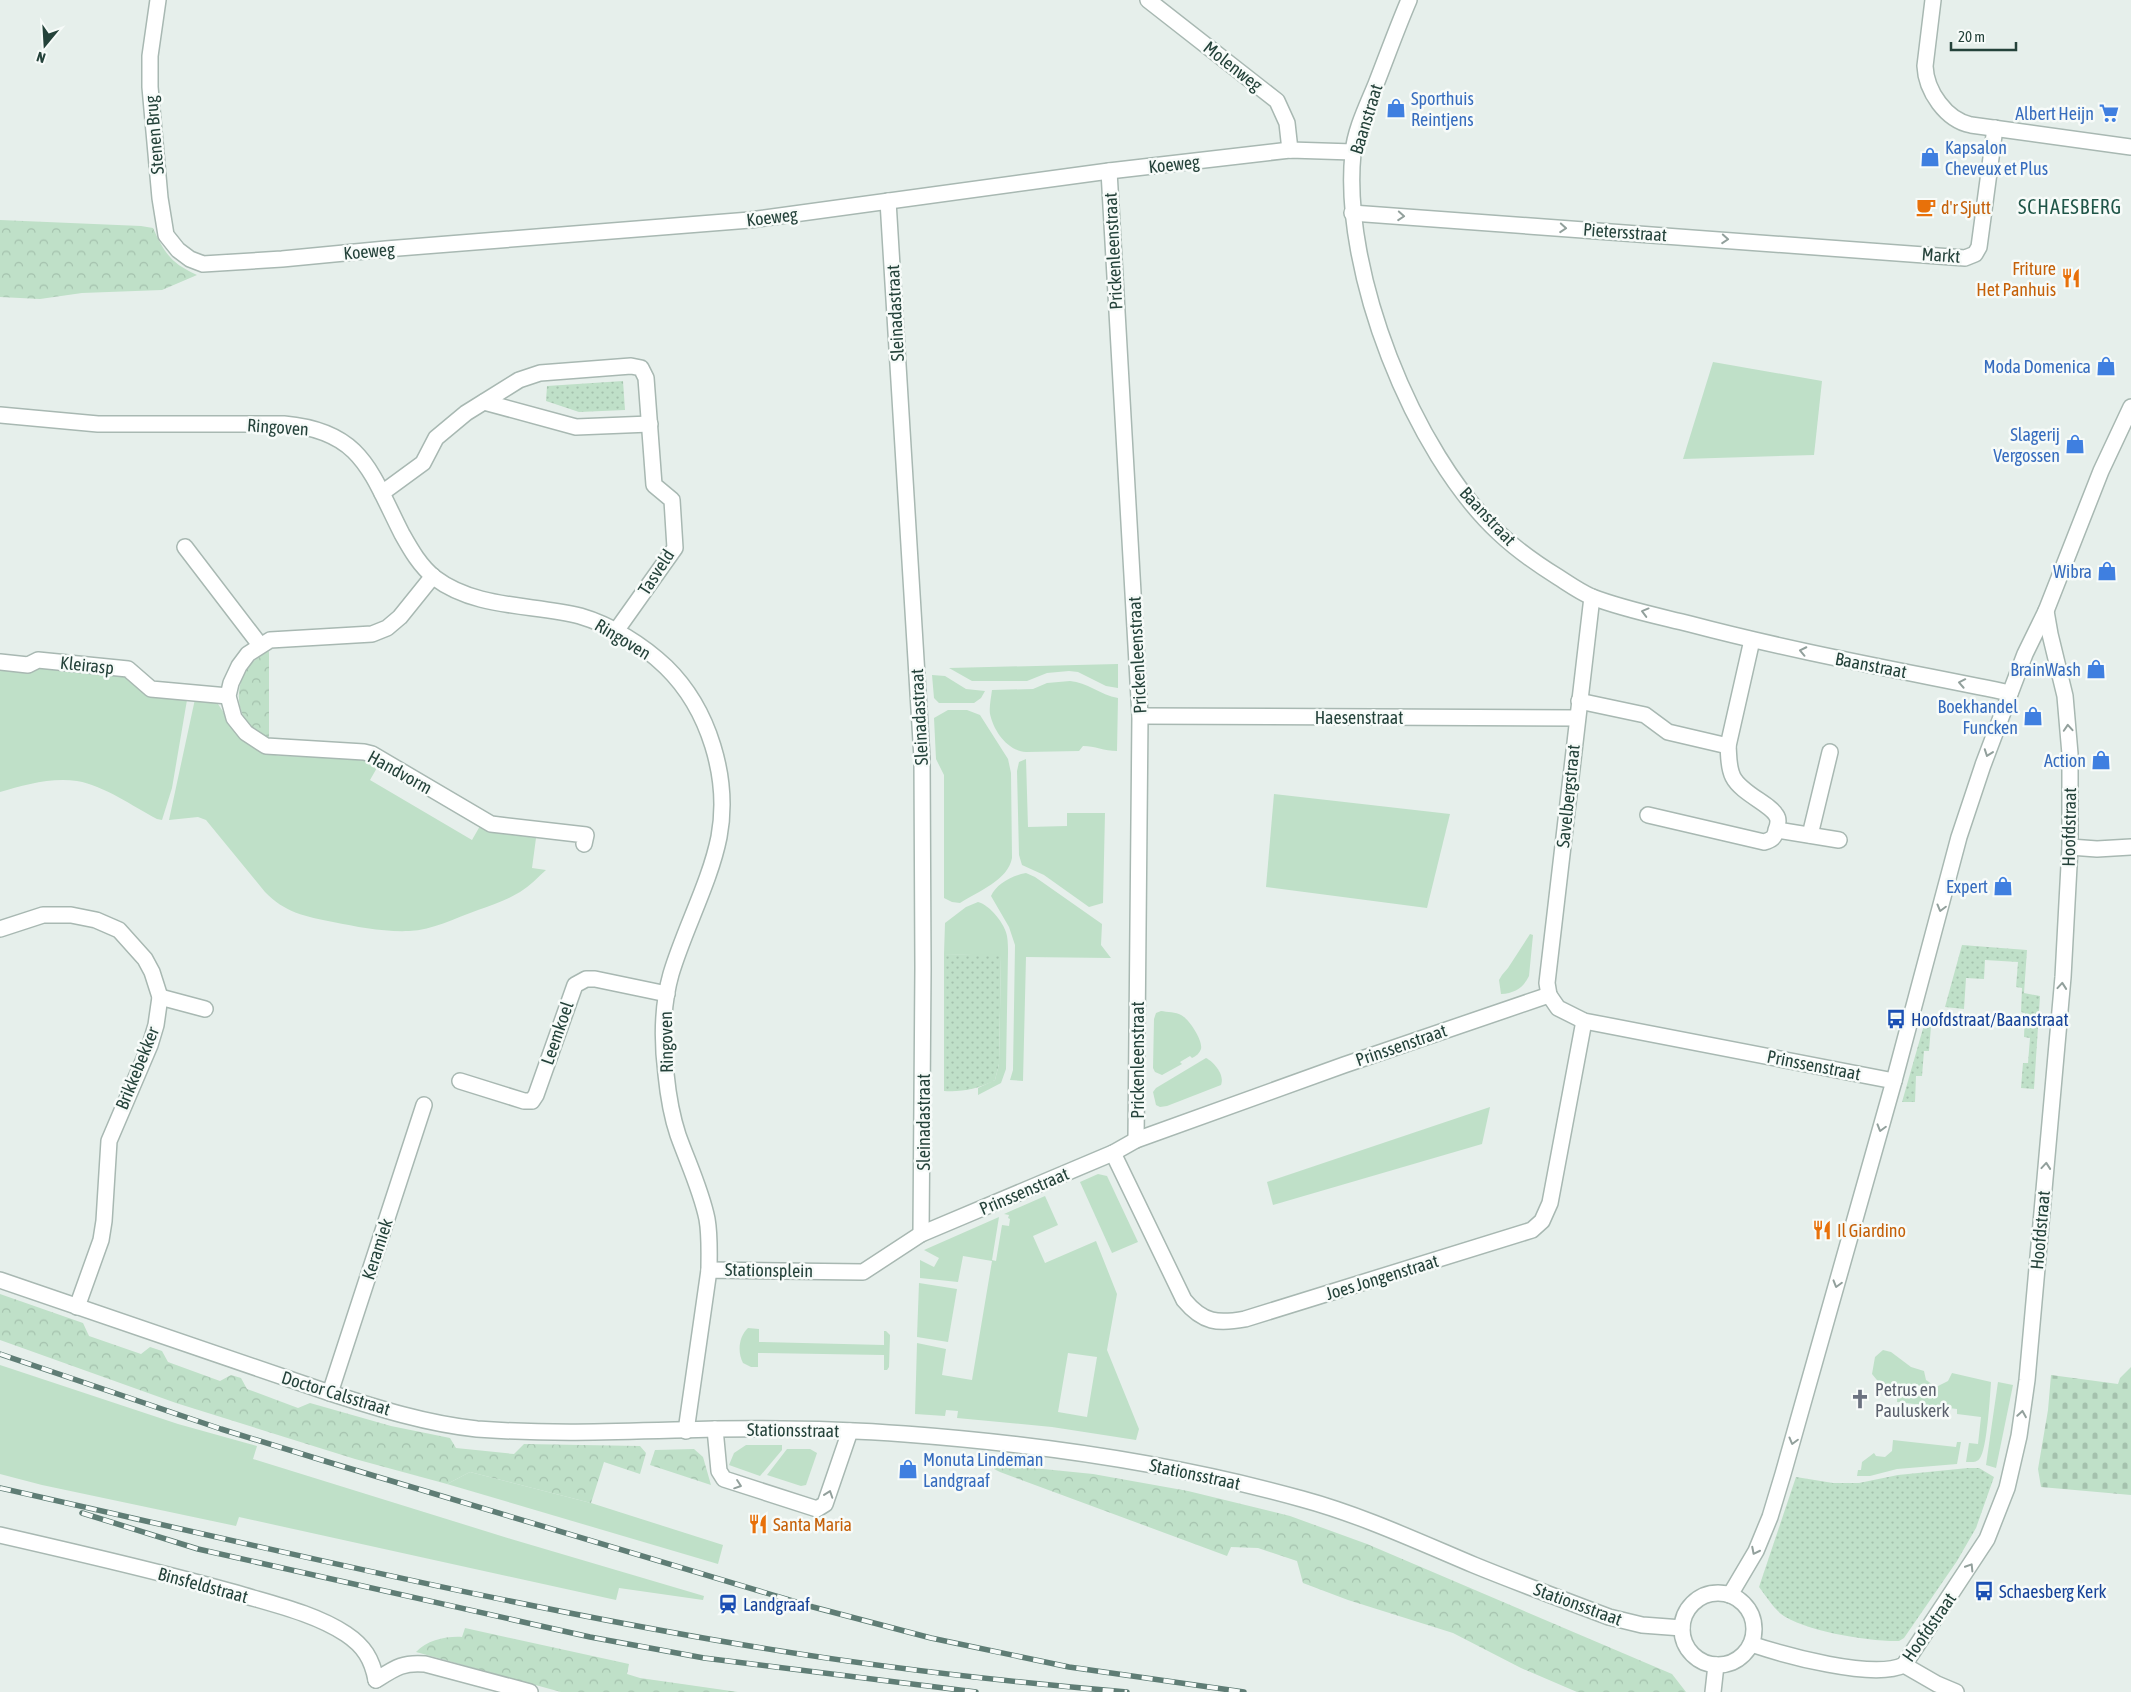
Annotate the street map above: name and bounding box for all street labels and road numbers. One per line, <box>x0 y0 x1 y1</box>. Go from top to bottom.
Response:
street label: Molenweg <box>1200 37 1267 96</box>
street label: Baanstraat <box>1345 81 1387 157</box>
street label: Stenen Brug <box>140 94 168 175</box>
street label: Koeweg <box>1147 151 1201 177</box>
street label: Prickenleenstraat <box>1099 192 1127 310</box>
street label: Koeweg <box>745 203 799 231</box>
street label: Pietersstraat <box>1582 219 1668 245</box>
street label: Koeweg <box>342 238 396 264</box>
street label: Markt <box>1921 243 1961 267</box>
street label: Sleinadastraat <box>882 264 908 362</box>
street label: Ringoven <box>247 414 309 440</box>
street label: Baanstraat <box>1456 482 1520 550</box>
street label: Tasveld <box>634 545 678 599</box>
street label: Prickenleenstraat <box>1123 596 1151 714</box>
street label: Ringoven <box>591 614 655 664</box>
street label: Baanstraat <box>1833 648 1909 682</box>
street label: Kleirasp <box>59 652 115 678</box>
street label: Sleinadastraat <box>906 668 932 766</box>
street label: Haesenstraat <box>1315 707 1403 728</box>
street label: Savelbergstraat <box>1552 743 1584 849</box>
street label: Handvorm <box>364 746 436 798</box>
street label: Hoofdstraat <box>2058 787 2080 867</box>
street label: Leemkoel <box>536 999 578 1067</box>
street label: Prickenleenstraat <box>1127 1001 1148 1119</box>
street label: Ringoven <box>655 1011 677 1073</box>
street label: Prinssenstraat <box>1353 1020 1449 1070</box>
street label: Brikkebekker <box>111 1023 163 1112</box>
street label: Prinssenstraat <box>1765 1046 1863 1084</box>
street label: Sleinadastraat <box>913 1074 934 1170</box>
street label: Prinssenstraat <box>976 1163 1072 1219</box>
street label: Hoofdstraat <box>2026 1190 2054 1270</box>
street label: Keramiek <box>357 1216 397 1282</box>
street label: Joes Jongenstraat <box>1323 1250 1441 1304</box>
street label: Stationsplein <box>725 1259 813 1281</box>
street label: Doctor Calsstraat <box>279 1367 393 1419</box>
street label: Stationsstraat <box>747 1419 839 1441</box>
street label: Stationsstraat <box>1148 1454 1242 1494</box>
street label: Binsfeldstraat <box>156 1563 250 1607</box>
street label: Stationsstraat <box>1531 1578 1625 1630</box>
street label: Hoofdstraat <box>1898 1588 1960 1666</box>

